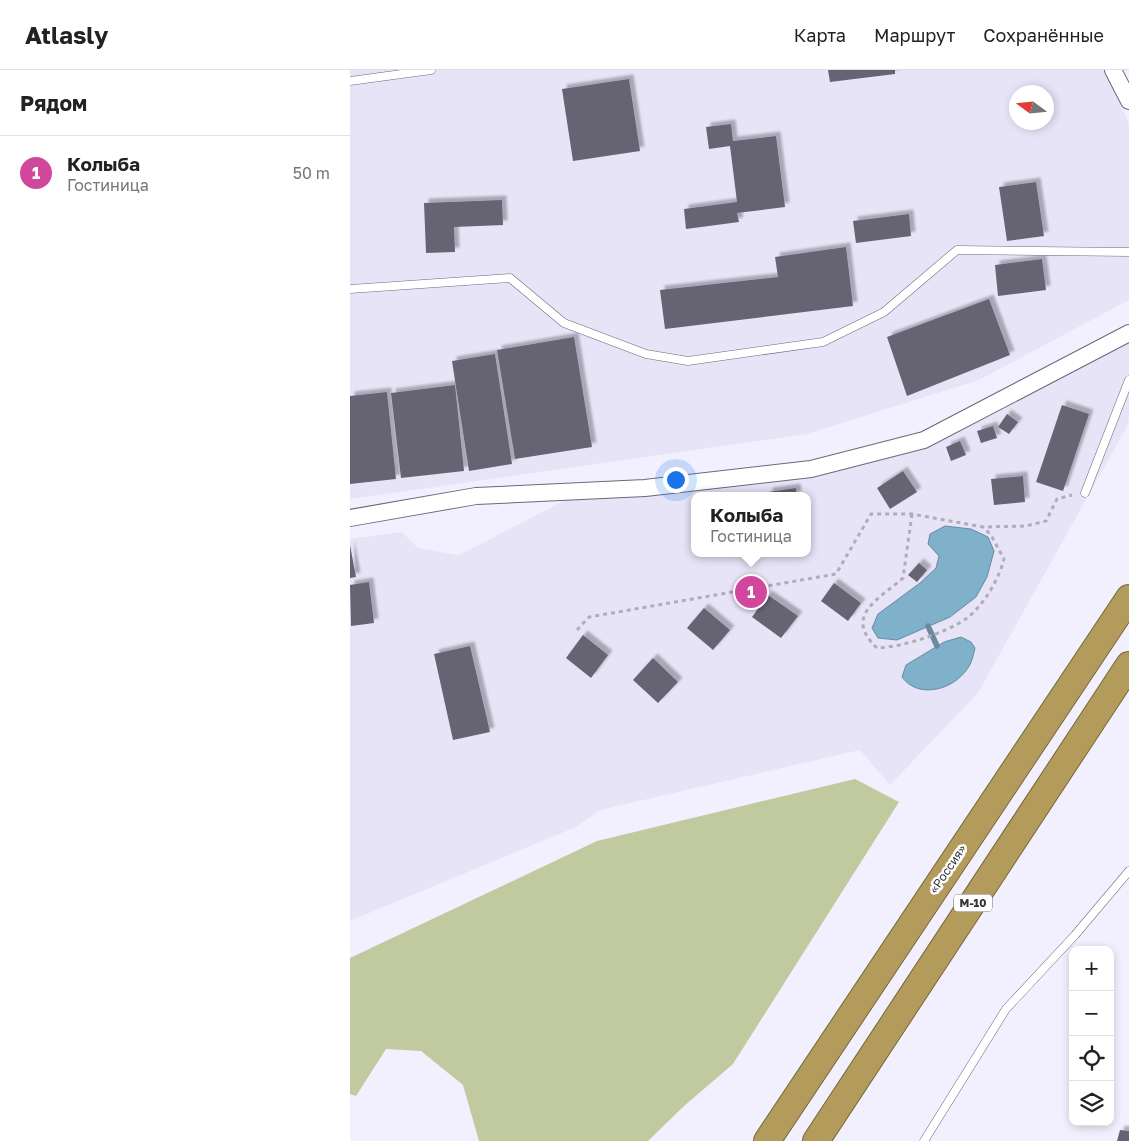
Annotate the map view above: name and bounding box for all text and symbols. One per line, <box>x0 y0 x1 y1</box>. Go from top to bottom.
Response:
text: Atlasly <box>25 20 108 49</box>
text: Карта <box>794 24 846 46</box>
text: Маршрут <box>874 24 955 46</box>
text: Сохранённые <box>983 24 1104 46</box>
north arrow <box>1009 85 1054 130</box>
text: Рядом <box>20 90 87 116</box>
text: Колыба <box>67 152 140 175</box>
text: 1 <box>32 163 40 183</box>
text: 50 m <box>293 163 330 183</box>
text: Гостиница <box>67 175 149 195</box>
your location <box>663 467 689 493</box>
popup <box>691 492 811 557</box>
text: Колыба <box>710 503 783 526</box>
text: Гостиница <box>710 526 792 546</box>
pin: 1 <box>735 573 767 611</box>
street label: «Россия» <box>926 841 970 896</box>
road number: М-10 <box>954 894 992 911</box>
map controls <box>1069 946 1114 1126</box>
button: + <box>1069 946 1114 991</box>
button: − <box>1069 991 1114 1036</box>
button: locate <box>1069 1036 1114 1081</box>
button: layers <box>1069 1081 1114 1126</box>

